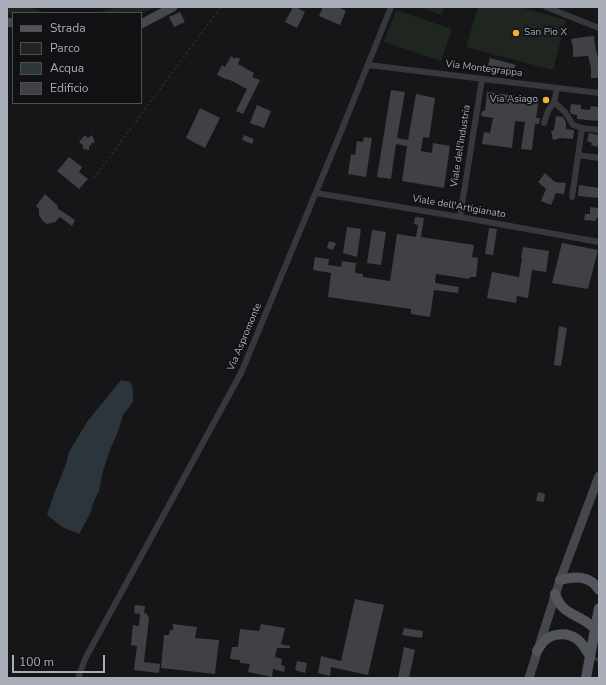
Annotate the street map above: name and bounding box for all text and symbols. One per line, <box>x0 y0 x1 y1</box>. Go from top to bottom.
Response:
legend <box>12 12 142 104</box>
text: Strada <box>50 20 86 36</box>
place label: San Pio X <box>524 27 567 39</box>
marker: San Pio X <box>511 28 521 38</box>
text: Parco <box>50 40 80 56</box>
street label: Via Montegrappa <box>445 58 523 80</box>
text: Acqua <box>50 60 84 76</box>
text: Edificio <box>50 80 88 96</box>
place label: Via Asiago <box>490 94 538 106</box>
marker: Via Asiago <box>541 95 551 105</box>
street label: Viale dell'Industria <box>449 104 473 188</box>
street label: Viale dell'Artigianato <box>411 193 507 221</box>
street label: Via Aspromonte <box>225 301 265 373</box>
scale bar <box>14 647 107 673</box>
text: 100 m <box>19 654 54 670</box>

